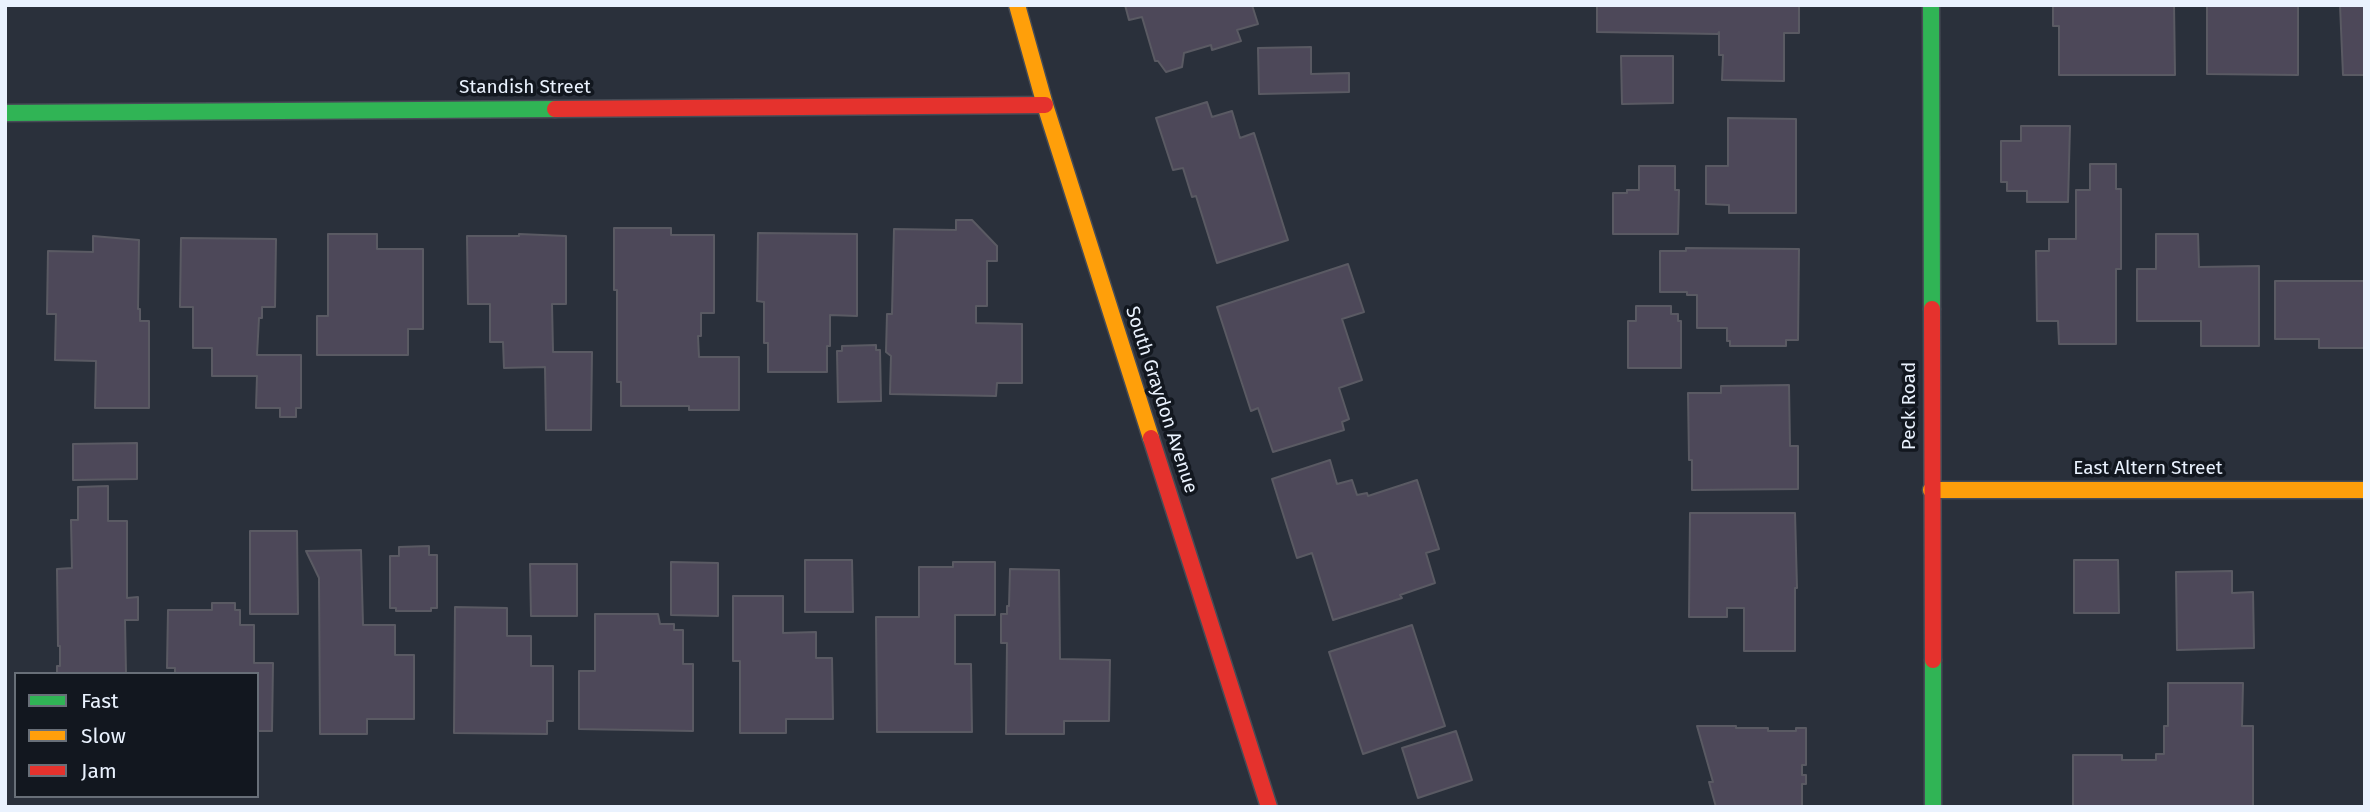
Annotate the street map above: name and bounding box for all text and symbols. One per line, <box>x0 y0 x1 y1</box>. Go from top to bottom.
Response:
street label: Standish Street <box>459 77 591 99</box>
street label: South Graydon Avenue <box>1120 304 1202 496</box>
street label: Peck Road <box>1899 362 1921 450</box>
street label: East Altern Street <box>2073 458 2223 480</box>
legend <box>14 672 259 798</box>
text: Fast <box>81 688 119 714</box>
text: Slow <box>81 723 126 749</box>
text: Jam <box>81 758 117 784</box>

